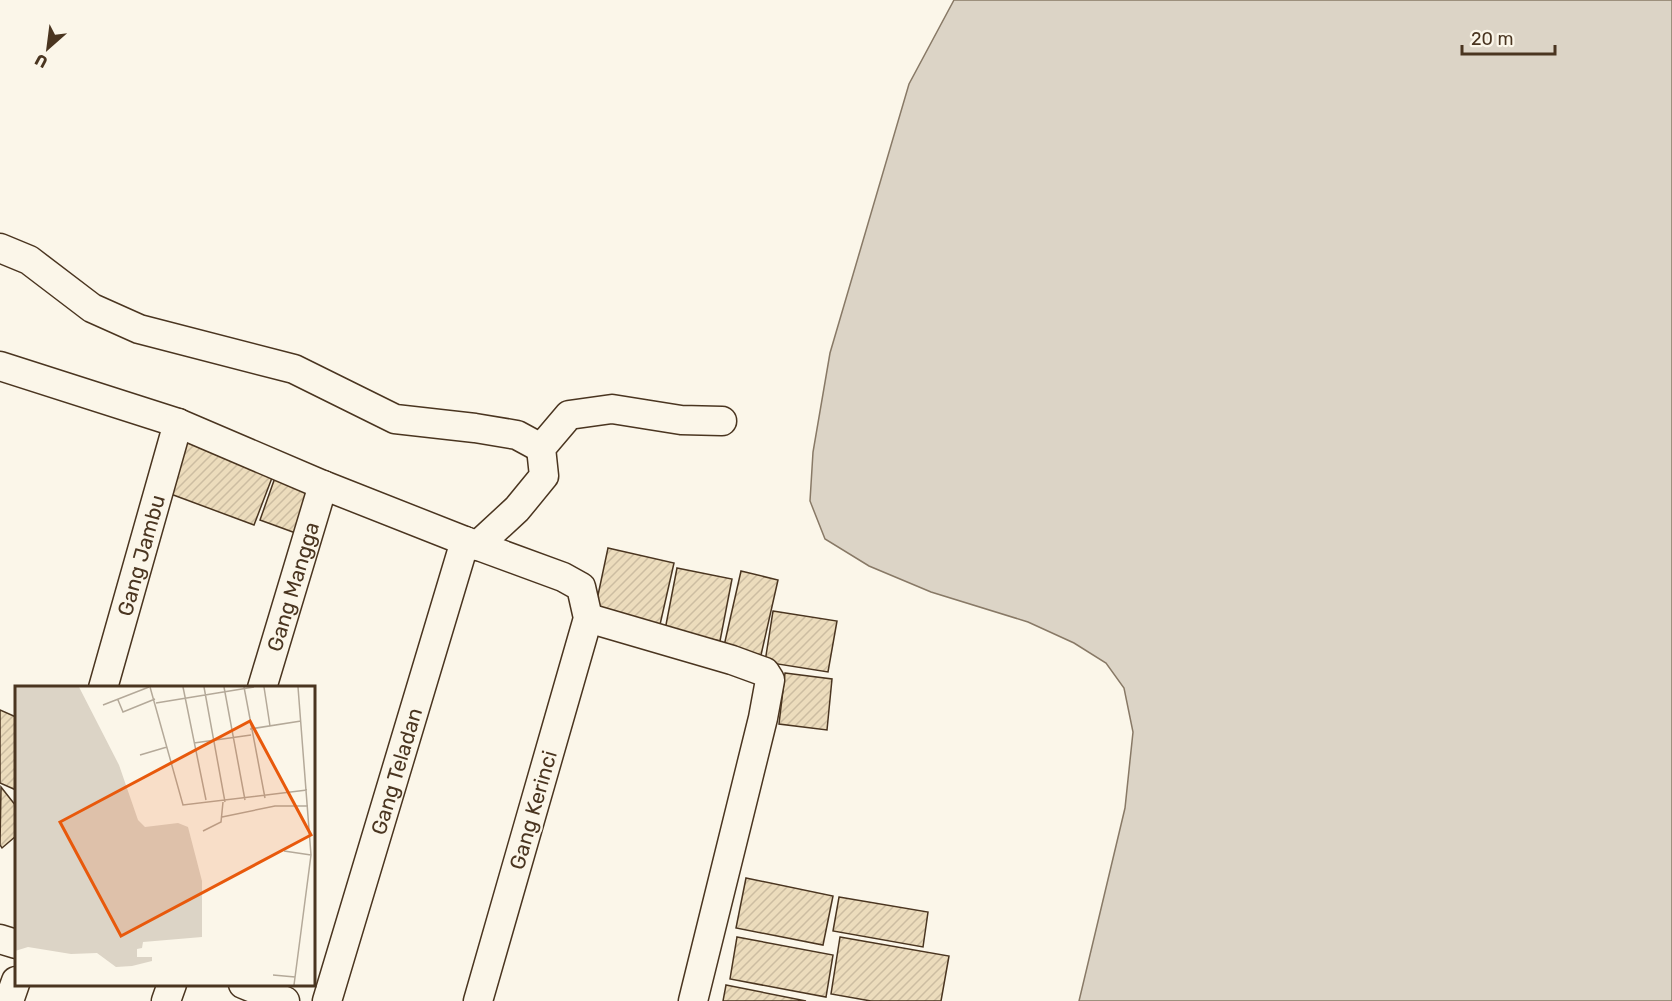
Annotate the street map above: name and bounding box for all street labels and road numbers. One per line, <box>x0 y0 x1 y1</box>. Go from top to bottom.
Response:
street label: Gang Jambu <box>112 492 170 619</box>
street label: Gang Mangga <box>261 519 324 654</box>
street label: Gang Teladan <box>365 705 427 838</box>
street label: Gang Kerinci <box>504 748 562 872</box>

